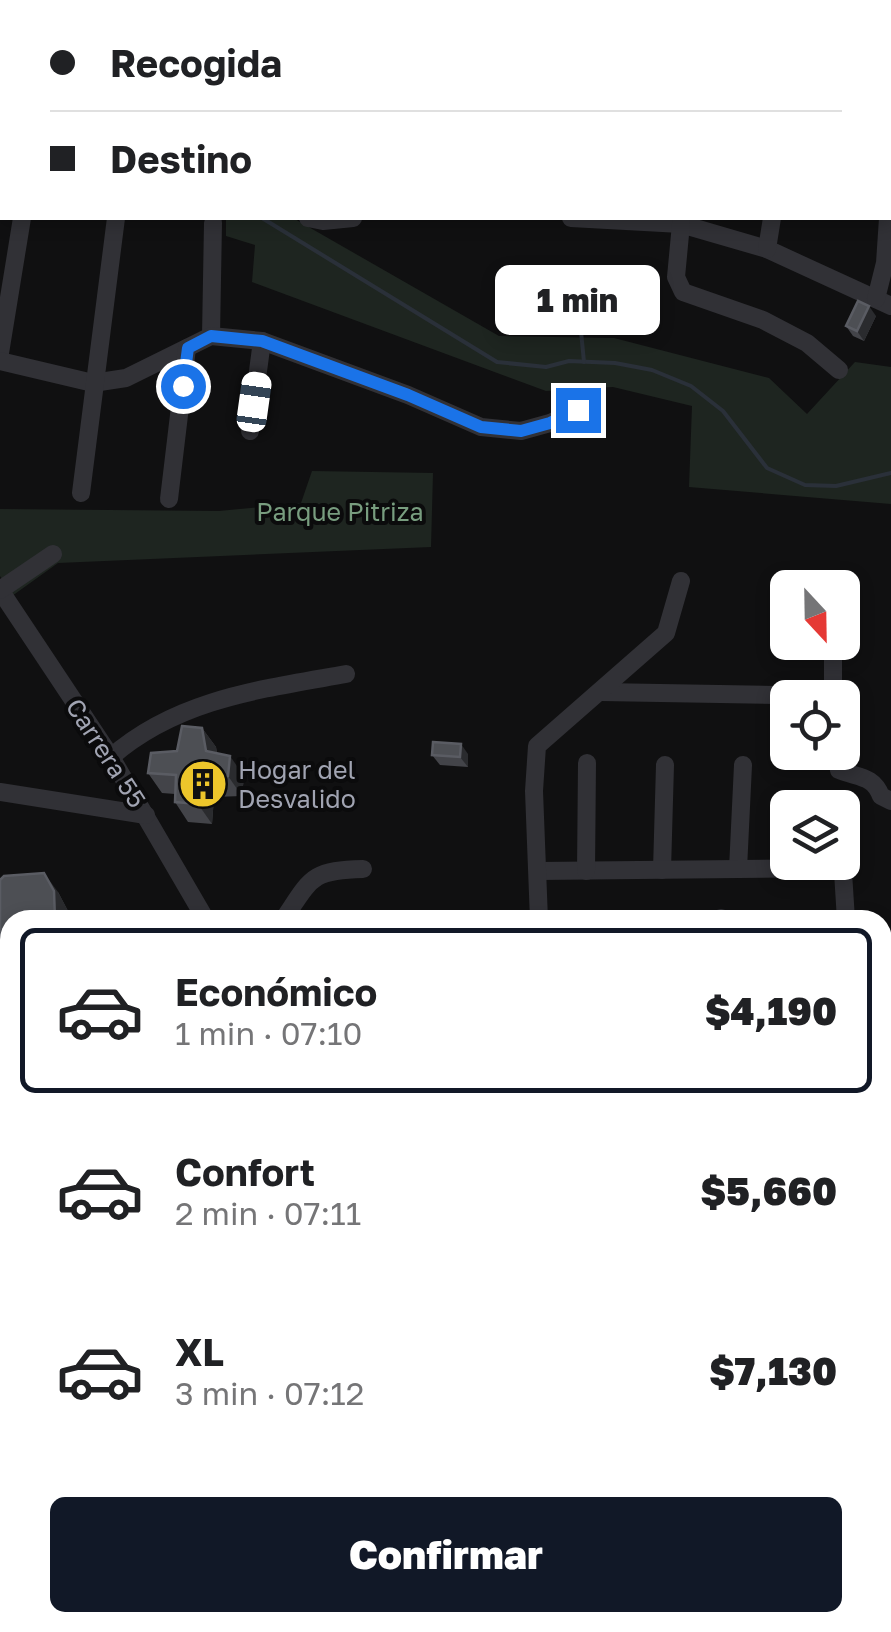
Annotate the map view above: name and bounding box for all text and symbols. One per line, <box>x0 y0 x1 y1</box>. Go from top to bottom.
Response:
text: Recogida <box>110 40 282 85</box>
text: Destino <box>110 136 252 181</box>
callout: 1 min <box>496 265 660 335</box>
text: 1 min <box>537 281 618 319</box>
route start <box>161 364 206 409</box>
car <box>235 370 273 434</box>
route end <box>556 388 601 433</box>
park label: Parque Pitriza <box>256 496 424 527</box>
north arrow <box>770 570 860 660</box>
map controls <box>770 570 860 880</box>
button: locate <box>770 680 860 770</box>
street label: Carrera 55 <box>60 692 153 813</box>
place label: Hogar del Desvalido <box>238 754 356 814</box>
building icon: Hogar del Desvalido <box>177 758 229 810</box>
button: layers <box>770 790 860 880</box>
icon: car <box>55 966 145 1056</box>
text: Económico <box>175 969 377 1014</box>
text: $4,190 <box>705 988 837 1033</box>
text: 1 min · 07:10 <box>175 1014 362 1052</box>
icon: car <box>55 1146 145 1236</box>
text: Confort <box>175 1149 315 1194</box>
text: $5,660 <box>701 1168 837 1213</box>
text: 2 min · 07:11 <box>175 1194 361 1232</box>
icon: car <box>55 1326 145 1416</box>
text: XL <box>175 1329 224 1374</box>
text: $7,130 <box>709 1348 837 1393</box>
text: 3 min · 07:12 <box>175 1374 364 1412</box>
button: Confirmar <box>50 1497 842 1612</box>

